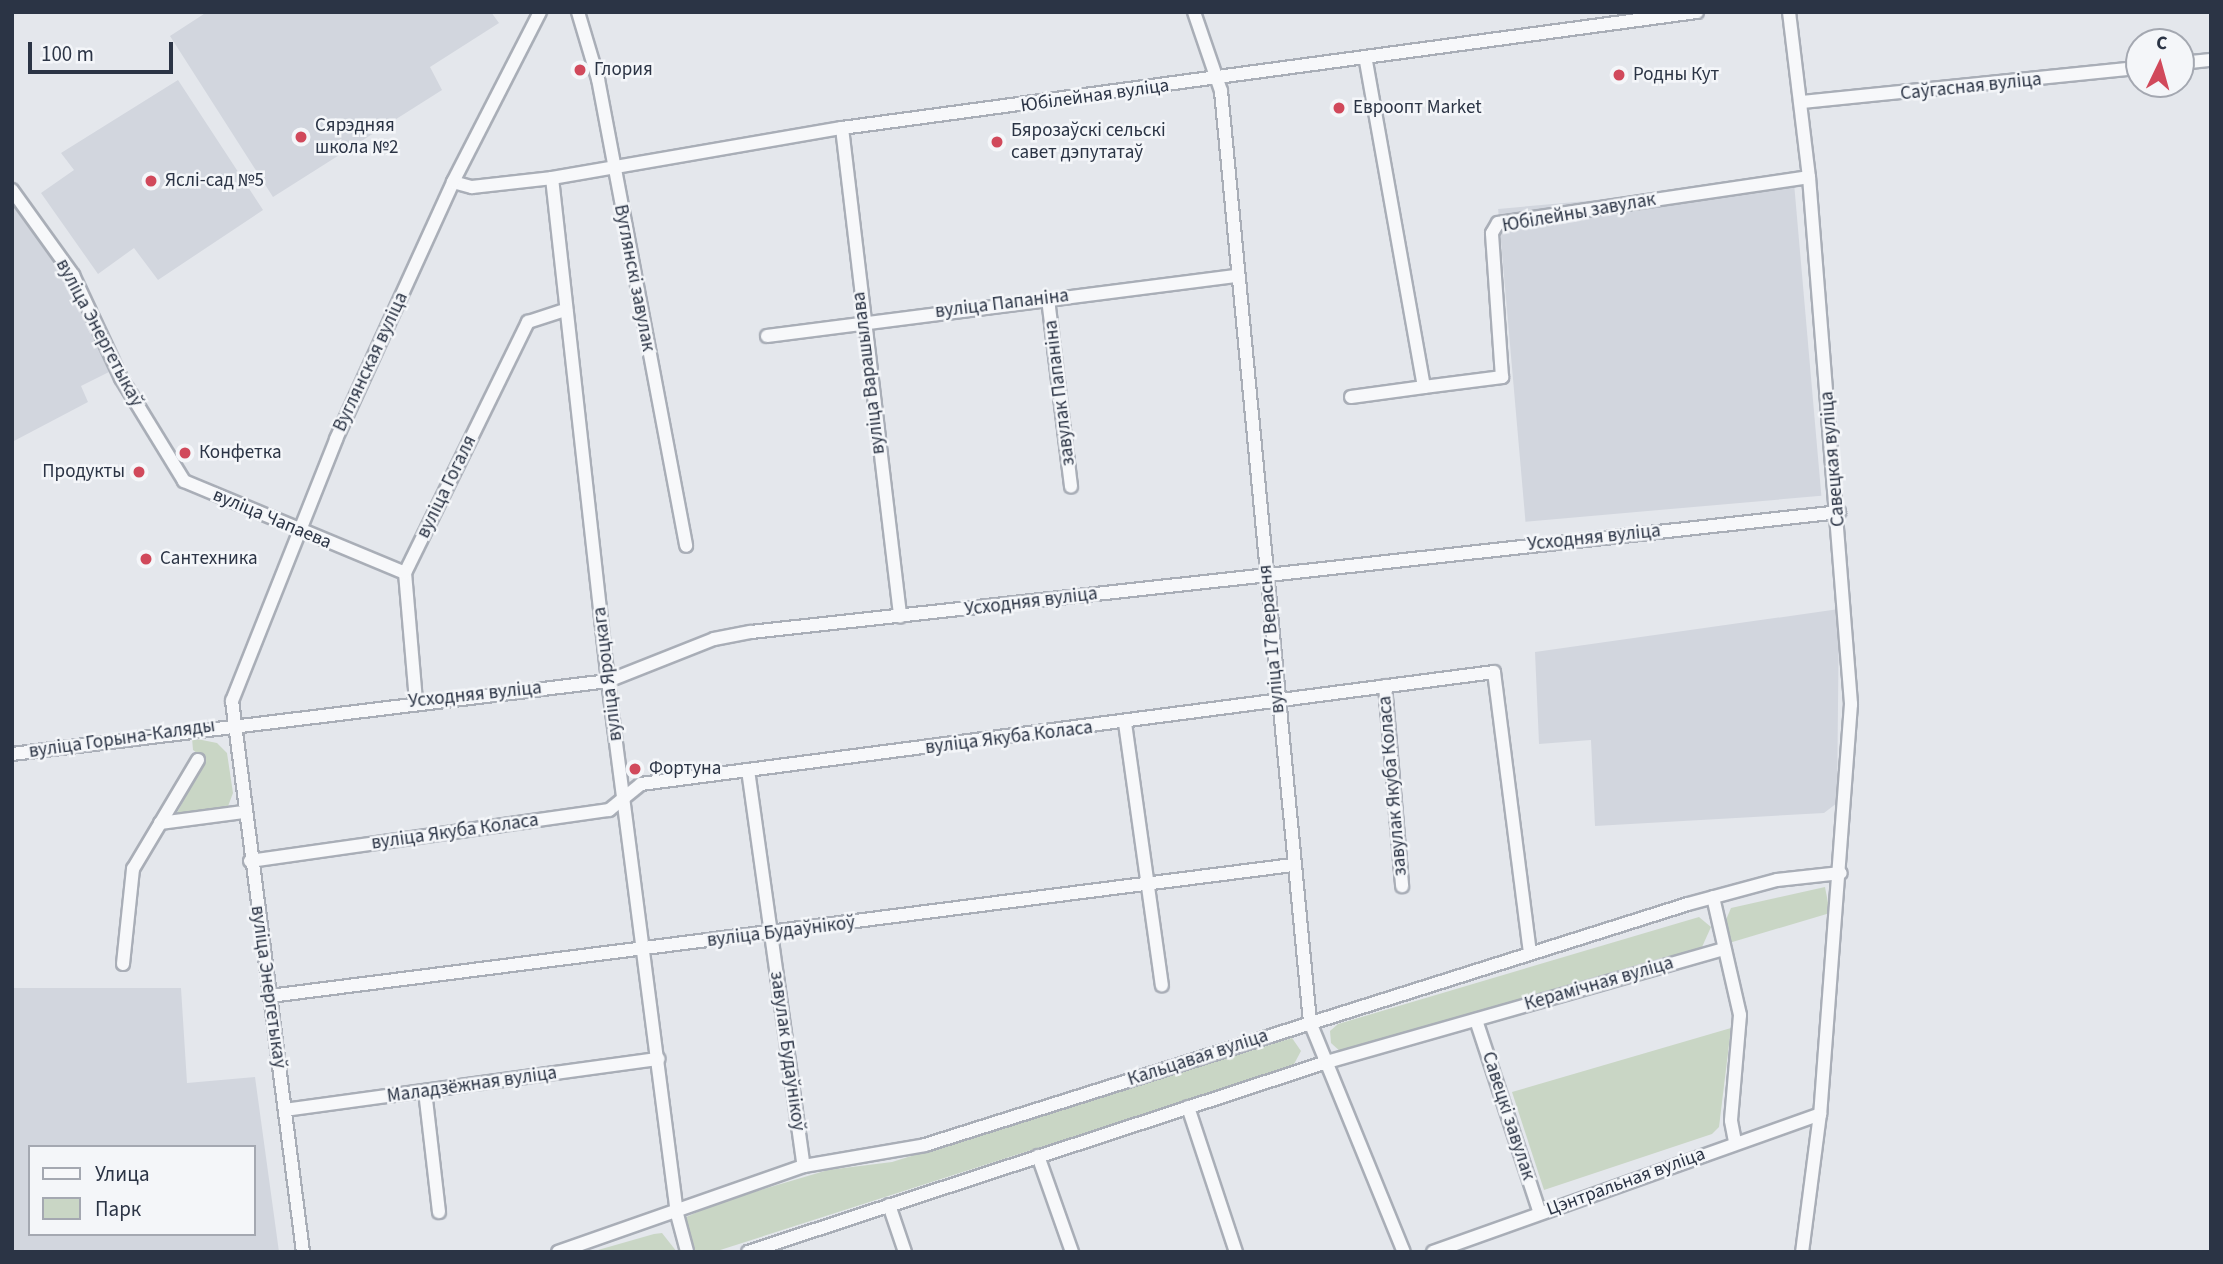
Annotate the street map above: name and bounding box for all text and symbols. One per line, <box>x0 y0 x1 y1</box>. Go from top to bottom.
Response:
scale bar <box>32 28 177 72</box>
north arrow <box>2125 28 2195 98</box>
text: С <box>2155 30 2168 58</box>
text: 100 m <box>41 39 94 69</box>
place label: Глория <box>594 59 653 81</box>
marker: Глория <box>572 62 588 78</box>
place label: Родны Кут <box>1633 64 1719 86</box>
marker: Родны Кут <box>1611 67 1627 83</box>
street label: Саўгасная вуліца <box>1899 68 2043 106</box>
street label: Юбілейная вуліца <box>1019 74 1171 118</box>
place label: Евроопт Market <box>1353 97 1482 119</box>
marker: Евроопт Market <box>1331 100 1347 116</box>
place label: Сярэдняя школа №2 <box>315 115 398 159</box>
place label: Бярозаўскі сельскі савет дэпутатаў <box>1011 120 1166 164</box>
marker: Сярэдняя школа №2 <box>293 129 309 145</box>
marker: Бярозаўскі сельскі савет дэпутатаў <box>989 134 1005 150</box>
place label: Яслі-сад №5 <box>165 170 264 192</box>
marker: Яслі-сад №5 <box>143 173 159 189</box>
street label: Юбілейны завулак <box>1500 188 1658 238</box>
street label: Вуглянскі завулак <box>609 203 659 353</box>
street label: вуліца Энергетыкаў <box>50 255 148 411</box>
street label: вуліца Папаніна <box>934 284 1070 324</box>
street label: Вуглянская вуліца <box>329 289 413 435</box>
street label: вуліца Варашылава <box>848 290 890 456</box>
street label: завулак Папаніна <box>1040 319 1080 467</box>
street label: Савецкая вуліца <box>1816 390 1850 528</box>
street label: вуліца Гогаля <box>412 432 482 542</box>
place label: Конфетка <box>199 442 282 464</box>
marker: Конфетка <box>177 445 193 461</box>
place label: Продукты <box>42 461 125 483</box>
marker: Продукты <box>131 464 147 480</box>
street label: вуліца Чапаева <box>209 484 335 554</box>
street label: Усходняя вуліца <box>1526 520 1662 556</box>
place label: Сантехника <box>160 548 258 570</box>
marker: Сантехника <box>138 551 154 567</box>
street label: вуліца 17 Верасня <box>1254 564 1290 714</box>
street label: Усходняя вуліца <box>963 583 1099 621</box>
street label: вуліца Яроцкага <box>588 606 628 742</box>
street label: Усходняя вуліца <box>407 677 543 713</box>
street label: завулак Якуба Коласа <box>1374 695 1412 877</box>
street label: вуліца Горына-Каляды <box>27 715 217 763</box>
street label: вуліца Якуба Коласа <box>924 716 1094 760</box>
place label: Фортуна <box>649 758 721 780</box>
marker: Фортуна <box>627 761 643 777</box>
street label: вуліца Якуба Коласа <box>370 809 540 855</box>
street label: вуліца Энергетыкаў <box>245 904 291 1070</box>
street label: вуліца Будаўнікоў <box>706 912 856 952</box>
street label: Керамічная вуліца <box>1522 952 1676 1016</box>
street label: завулак Будаўнікоў <box>765 970 809 1132</box>
street label: Кальцавая вуліца <box>1125 1025 1271 1091</box>
street label: Савецкі завулак <box>1477 1049 1539 1183</box>
street label: Маладзёжная вуліца <box>386 1062 558 1108</box>
street label: Цэнтральная вуліца <box>1544 1143 1708 1221</box>
legend <box>28 1145 256 1236</box>
text: Улица <box>95 1159 150 1189</box>
text: Парк <box>95 1194 141 1224</box>

